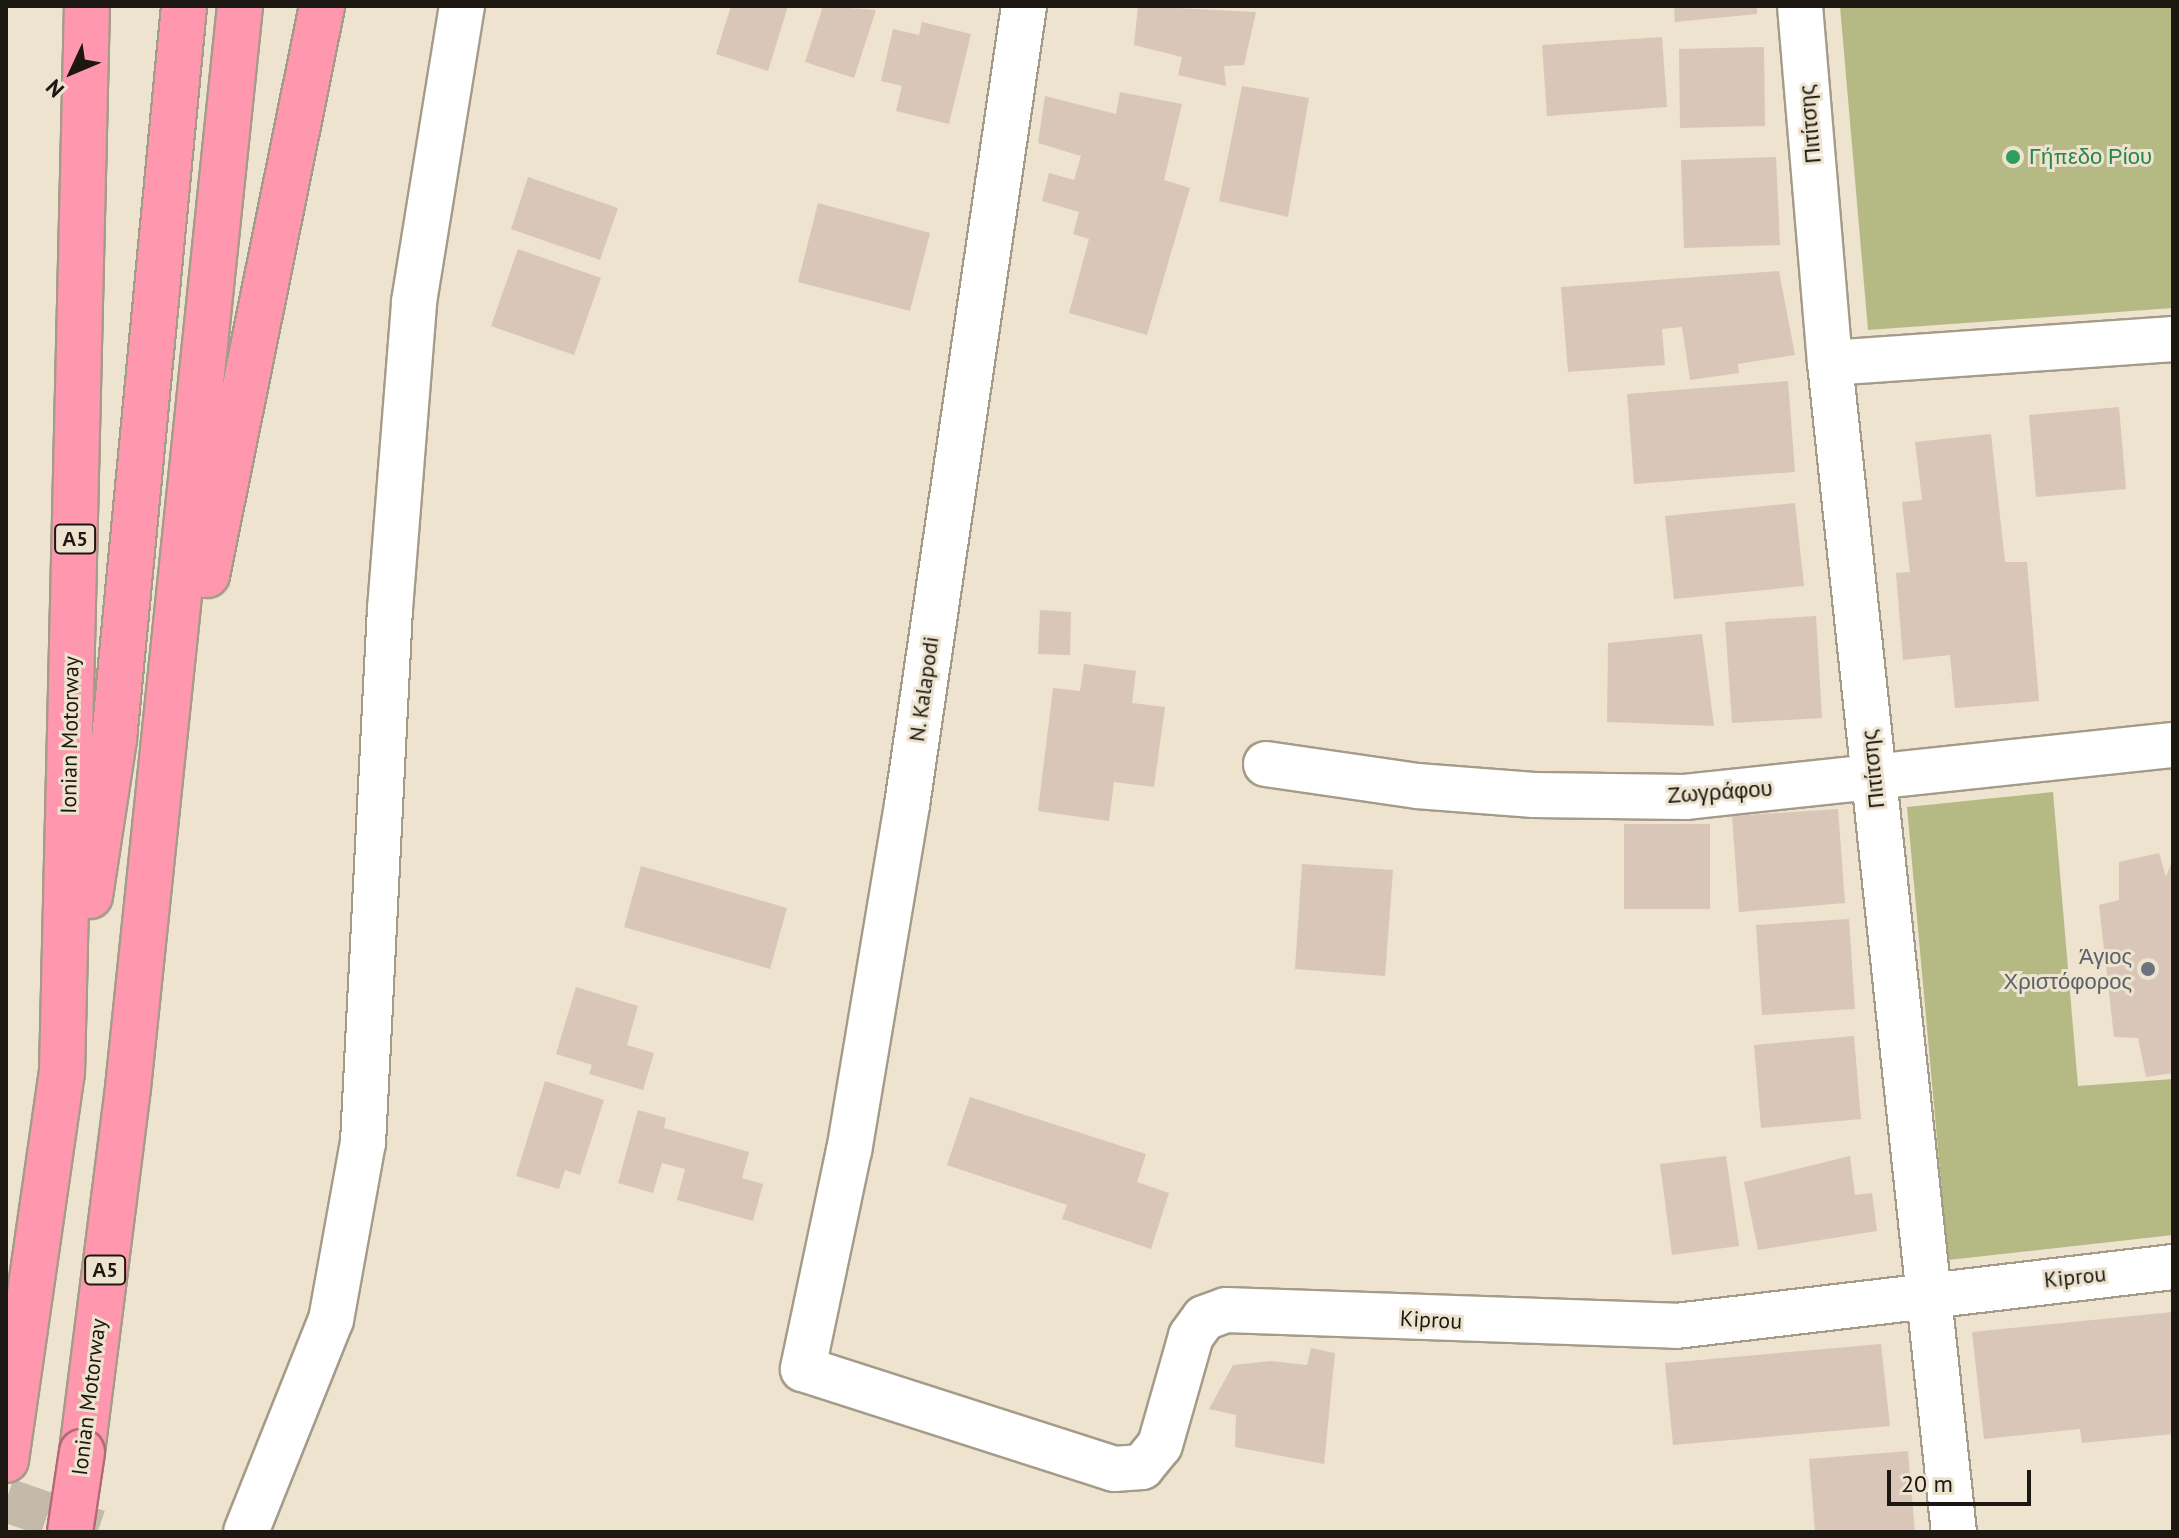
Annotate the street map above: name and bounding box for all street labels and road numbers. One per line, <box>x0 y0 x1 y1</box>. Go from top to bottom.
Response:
street label: Πιτίτσης <box>1793 83 1827 165</box>
road number: Α5 <box>53 523 97 555</box>
street label: N. Kalapodi <box>903 634 945 744</box>
street label: Ionian Motorway <box>55 656 85 814</box>
street label: Πιτίτσης <box>1856 728 1890 810</box>
street label: Ζωγράφου <box>1667 775 1773 809</box>
road number: Α5 <box>83 1254 127 1286</box>
street label: Kiprou <box>2043 1261 2107 1293</box>
street label: Kiprou <box>1399 1305 1463 1335</box>
street label: Ionian Motorway <box>66 1317 112 1477</box>

